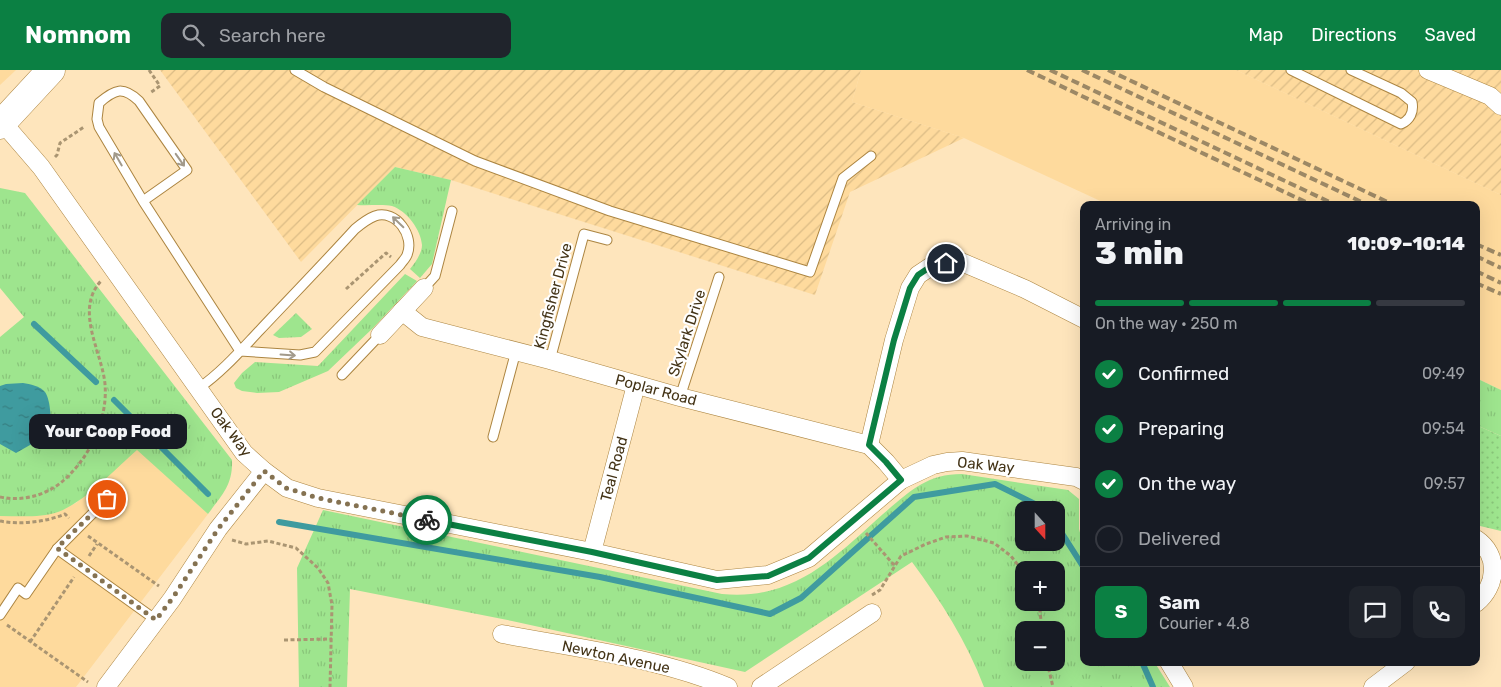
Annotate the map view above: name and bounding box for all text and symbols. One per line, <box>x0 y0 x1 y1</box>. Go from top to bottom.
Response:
search box <box>161 13 511 58</box>
text: Nomnom <box>25 21 131 49</box>
icon: search <box>179 21 207 49</box>
text: Search here <box>219 24 326 47</box>
text: Map <box>1248 24 1283 46</box>
text: Directions <box>1311 24 1397 46</box>
text: Saved <box>1425 24 1476 46</box>
one-way arrow <box>113 152 123 166</box>
one-way arrow <box>175 152 185 166</box>
text: Arriving in <box>1095 215 1171 234</box>
one-way arrow <box>391 216 404 228</box>
text: 10:09–10:14 <box>1347 232 1465 255</box>
text: 3 min <box>1095 234 1184 272</box>
street label: Kingfisher Drive <box>530 241 576 351</box>
pin <box>925 242 967 284</box>
icon: home <box>932 249 960 277</box>
street label: Skylark Drive <box>664 287 710 379</box>
text: On the way · 250 m <box>1095 314 1238 333</box>
one-way arrow <box>280 350 296 359</box>
icon: check <box>1095 360 1123 388</box>
text: Confirmed <box>1138 362 1229 385</box>
text: 09:49 <box>1422 364 1465 383</box>
street label: Poplar Road <box>613 370 699 410</box>
street label: Oak Way <box>206 404 256 460</box>
callout: Your Coop Food <box>28 414 186 449</box>
icon: check <box>1095 415 1123 443</box>
text: Preparing <box>1138 417 1224 440</box>
text: 09:54 <box>1422 419 1465 438</box>
text: Your Coop Food <box>45 422 171 441</box>
street label: Teal Road <box>597 434 631 504</box>
street label: Oak Way <box>956 453 1016 477</box>
icon: check <box>1095 470 1123 498</box>
text: On the way <box>1138 472 1236 495</box>
text: 09:57 <box>1424 474 1465 493</box>
pin <box>86 478 128 520</box>
icon: bag <box>93 485 121 513</box>
courier <box>402 495 452 545</box>
north arrow <box>1015 501 1065 551</box>
map controls <box>1015 501 1065 671</box>
icon: bike <box>413 506 441 534</box>
text: Delivered <box>1138 527 1221 550</box>
button: + <box>1015 561 1065 611</box>
button: chat <box>1349 586 1401 638</box>
button: phone <box>1413 586 1465 638</box>
text: Sam <box>1159 591 1200 614</box>
text: S <box>1115 600 1127 623</box>
text: Courier · 4.8 <box>1159 614 1250 633</box>
button: − <box>1015 621 1065 671</box>
street label: Newton Avenue <box>560 637 672 677</box>

